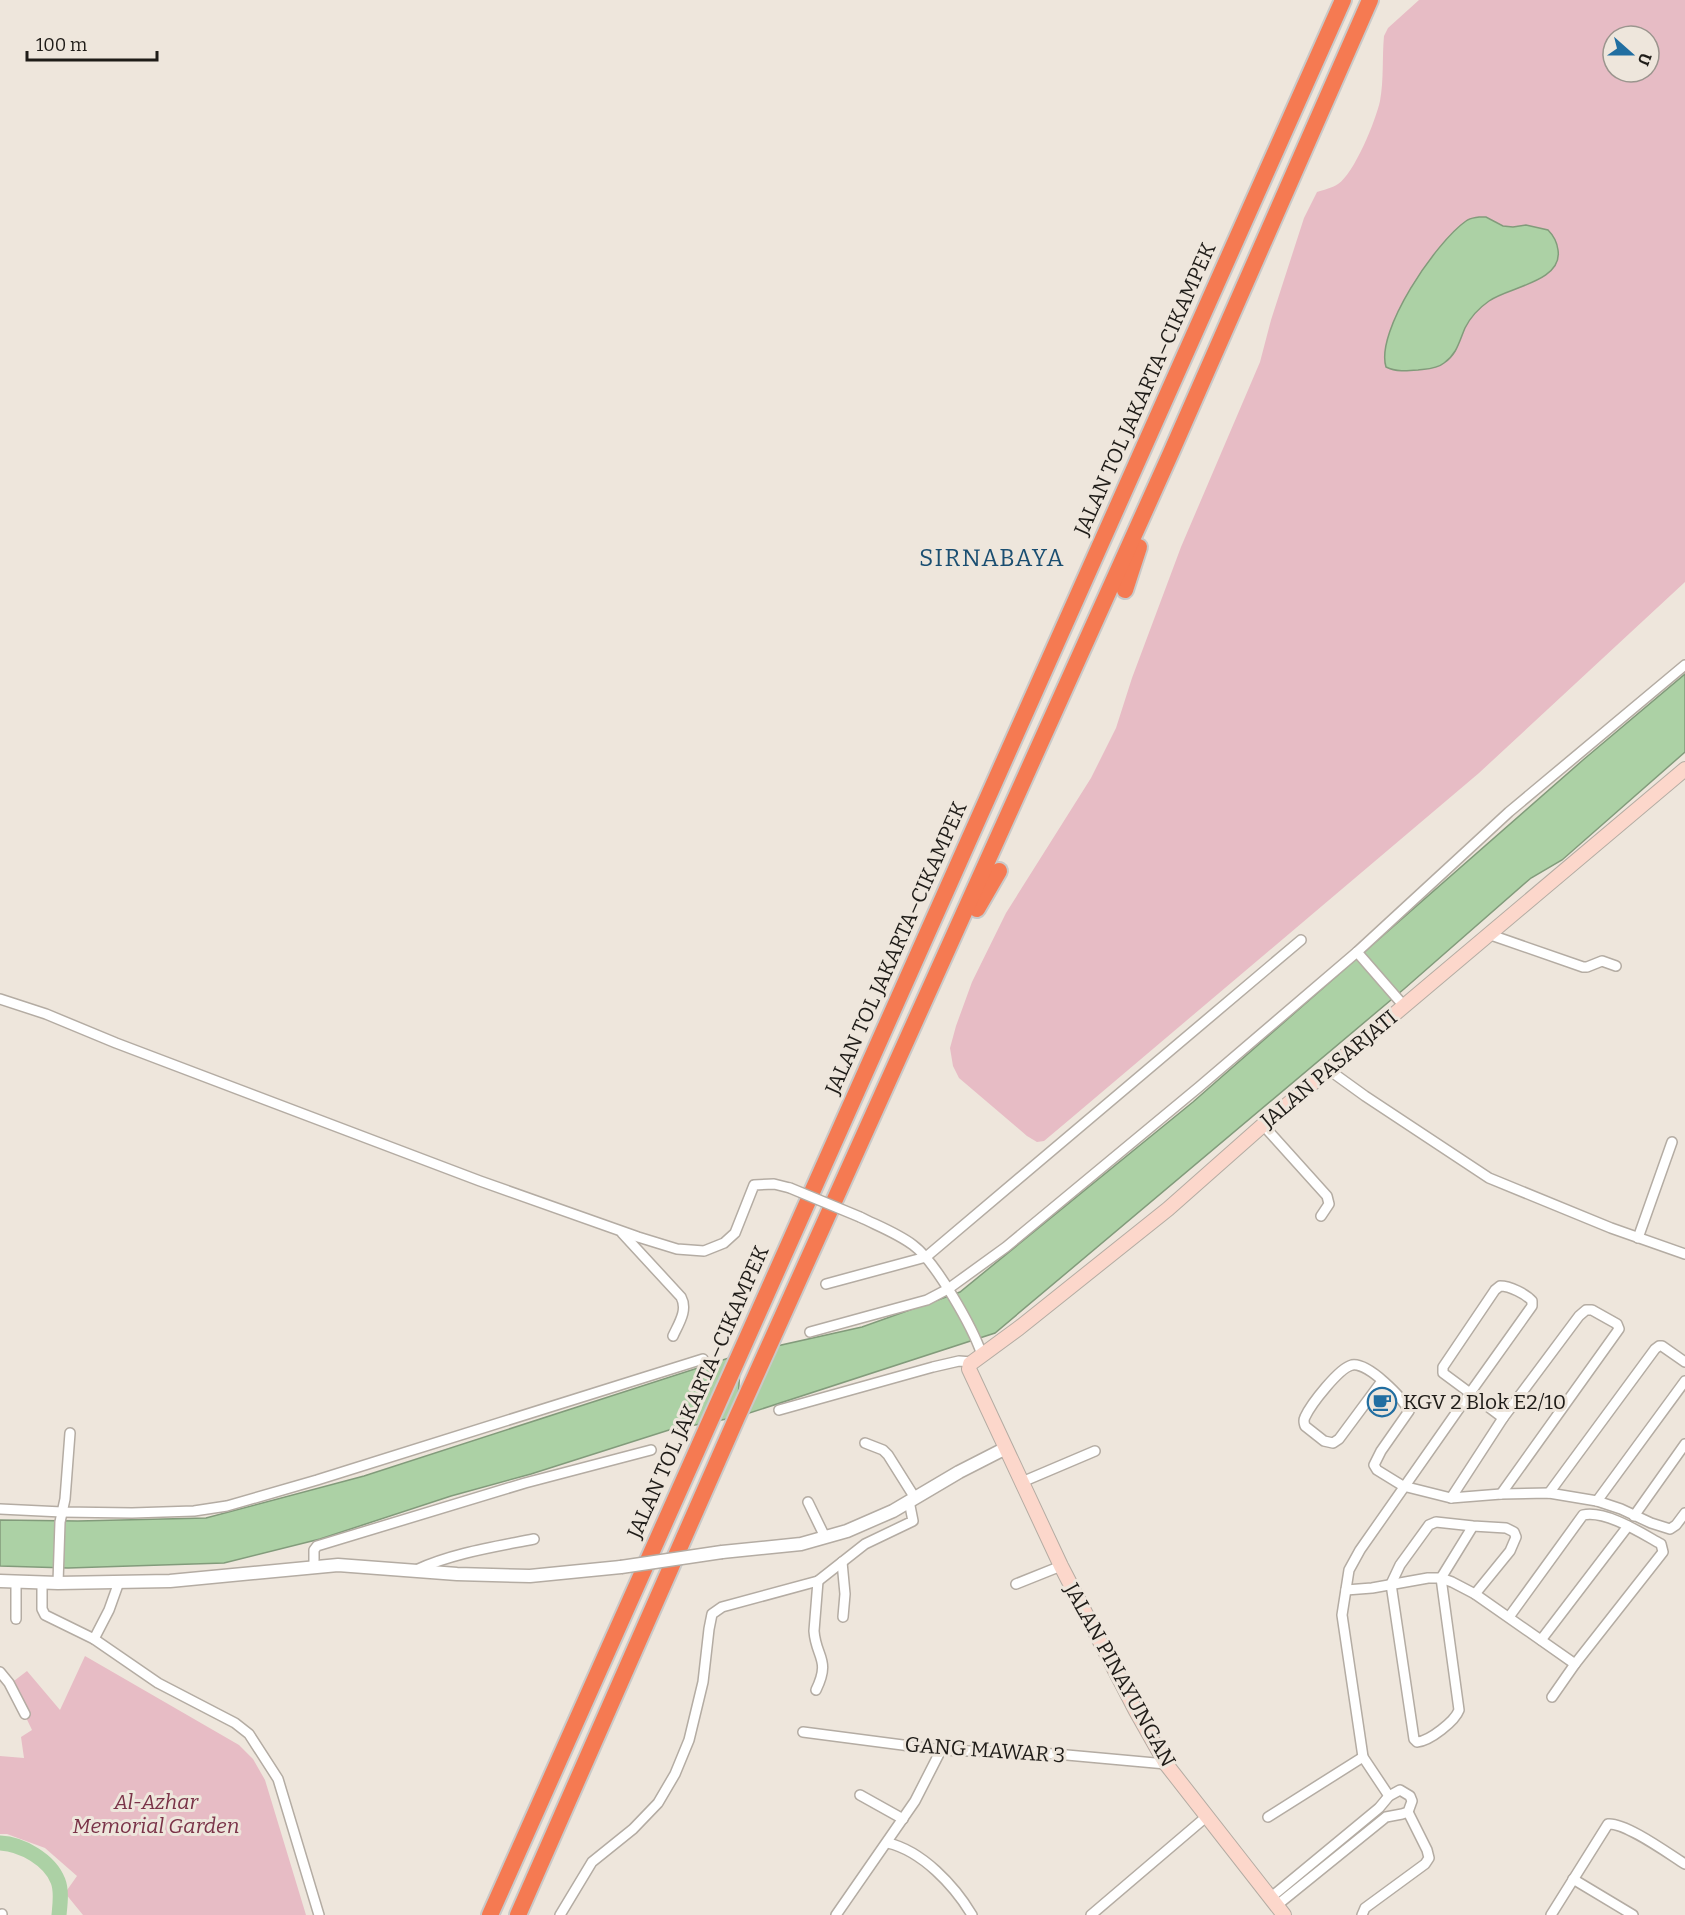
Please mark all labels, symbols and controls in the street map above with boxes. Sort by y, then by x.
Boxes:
scale bar [27,24,158,62]
north arrow [1601,24,1661,84]
text: 100 m [36,34,87,56]
text: U [1633,50,1656,68]
street label: JALAN TOL JAKARTA–CIKAMPEK [1068,238,1222,540]
district label: SIRNABAYA [919,544,1065,572]
street label: JALAN TOL JAKARTA–CIKAMPEK [819,797,973,1099]
street label: JALAN PASARJATI [1255,1004,1403,1134]
street label: JALAN TOL JAKARTA–CIKAMPEK [621,1241,775,1543]
cafe icon: KGV 2 Blok E2/10 [1366,1386,1398,1418]
place label: KGV 2 Blok E2/10 [1403,1389,1566,1415]
street label: JALAN PINAYUNGAN [1058,1578,1181,1772]
street label: GANG MAWAR 3 [904,1731,1066,1769]
park label: Al-Azhar Memorial Garden [73,1789,239,1839]

